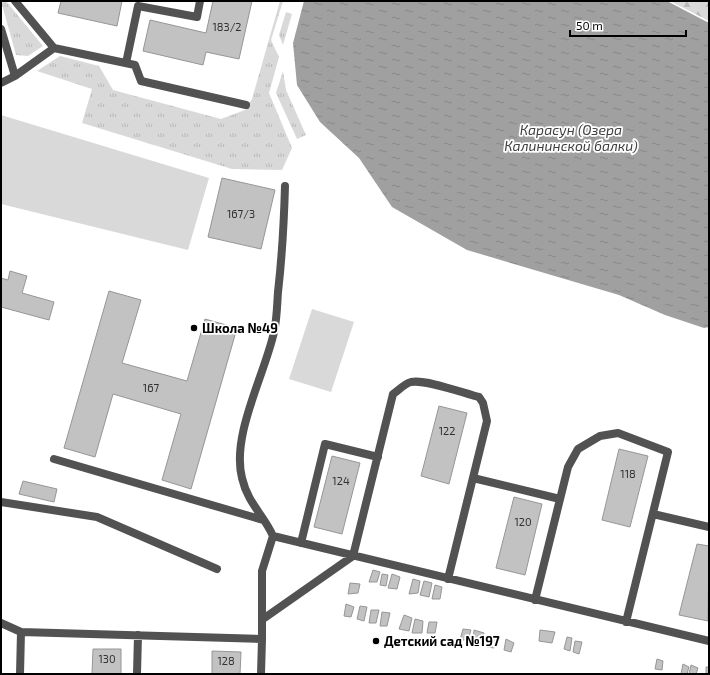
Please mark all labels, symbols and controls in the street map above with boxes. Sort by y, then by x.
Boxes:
scale bar [570,12,686,38]
text: 50 m [576,18,603,32]
house number: 183/2 [212,20,242,33]
water label: Карасун (Озера Калининской балки) [504,121,638,154]
house number: 167/3 [227,207,255,220]
place label: Школа №49 [202,320,278,336]
marker: Школа №49 [189,323,199,333]
house number: 167 [143,381,160,394]
house number: 122 [439,424,455,437]
house number: 118 [620,467,636,480]
house number: 124 [332,474,350,487]
house number: 120 [514,515,532,528]
place label: Детский сад №197 [384,633,500,649]
marker: Детский сад №197 [371,636,381,646]
house number: 130 [98,652,116,665]
house number: 128 [217,654,235,667]

